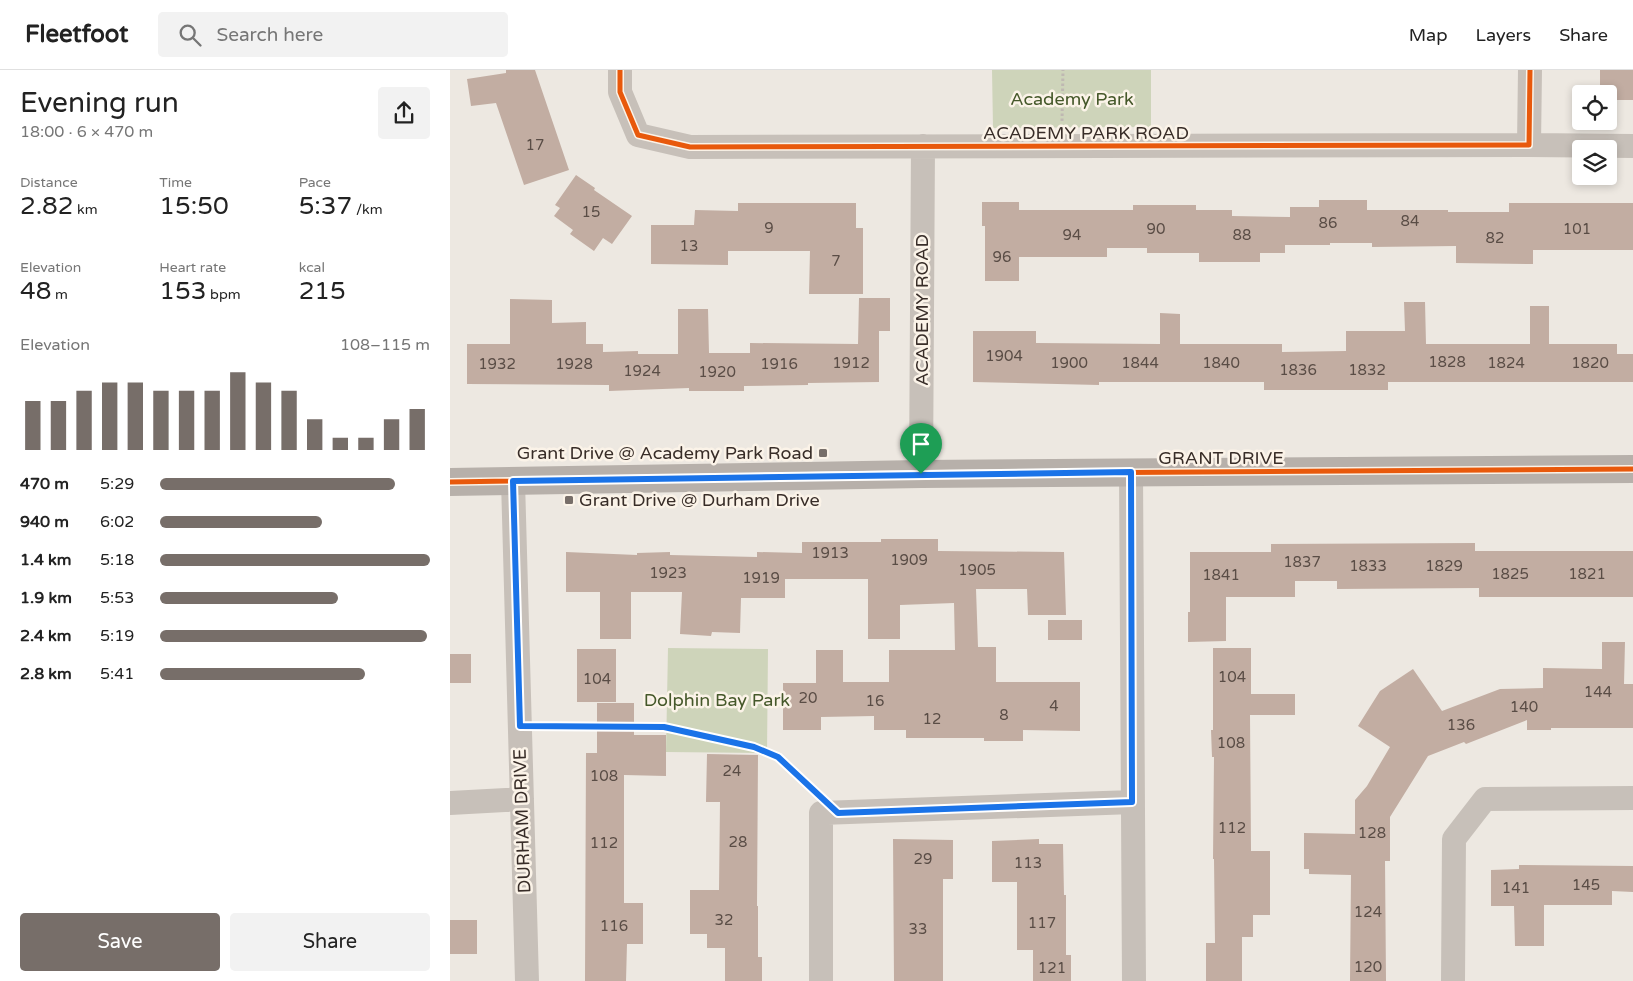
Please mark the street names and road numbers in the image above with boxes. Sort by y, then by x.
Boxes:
street label: ACADEMY PARK ROAD [983,122,1189,144]
street label: ACADEMY ROAD [911,234,933,386]
street label: GRANT DRIVE [1158,447,1284,469]
street label: DURHAM DRIVE [508,748,536,894]

